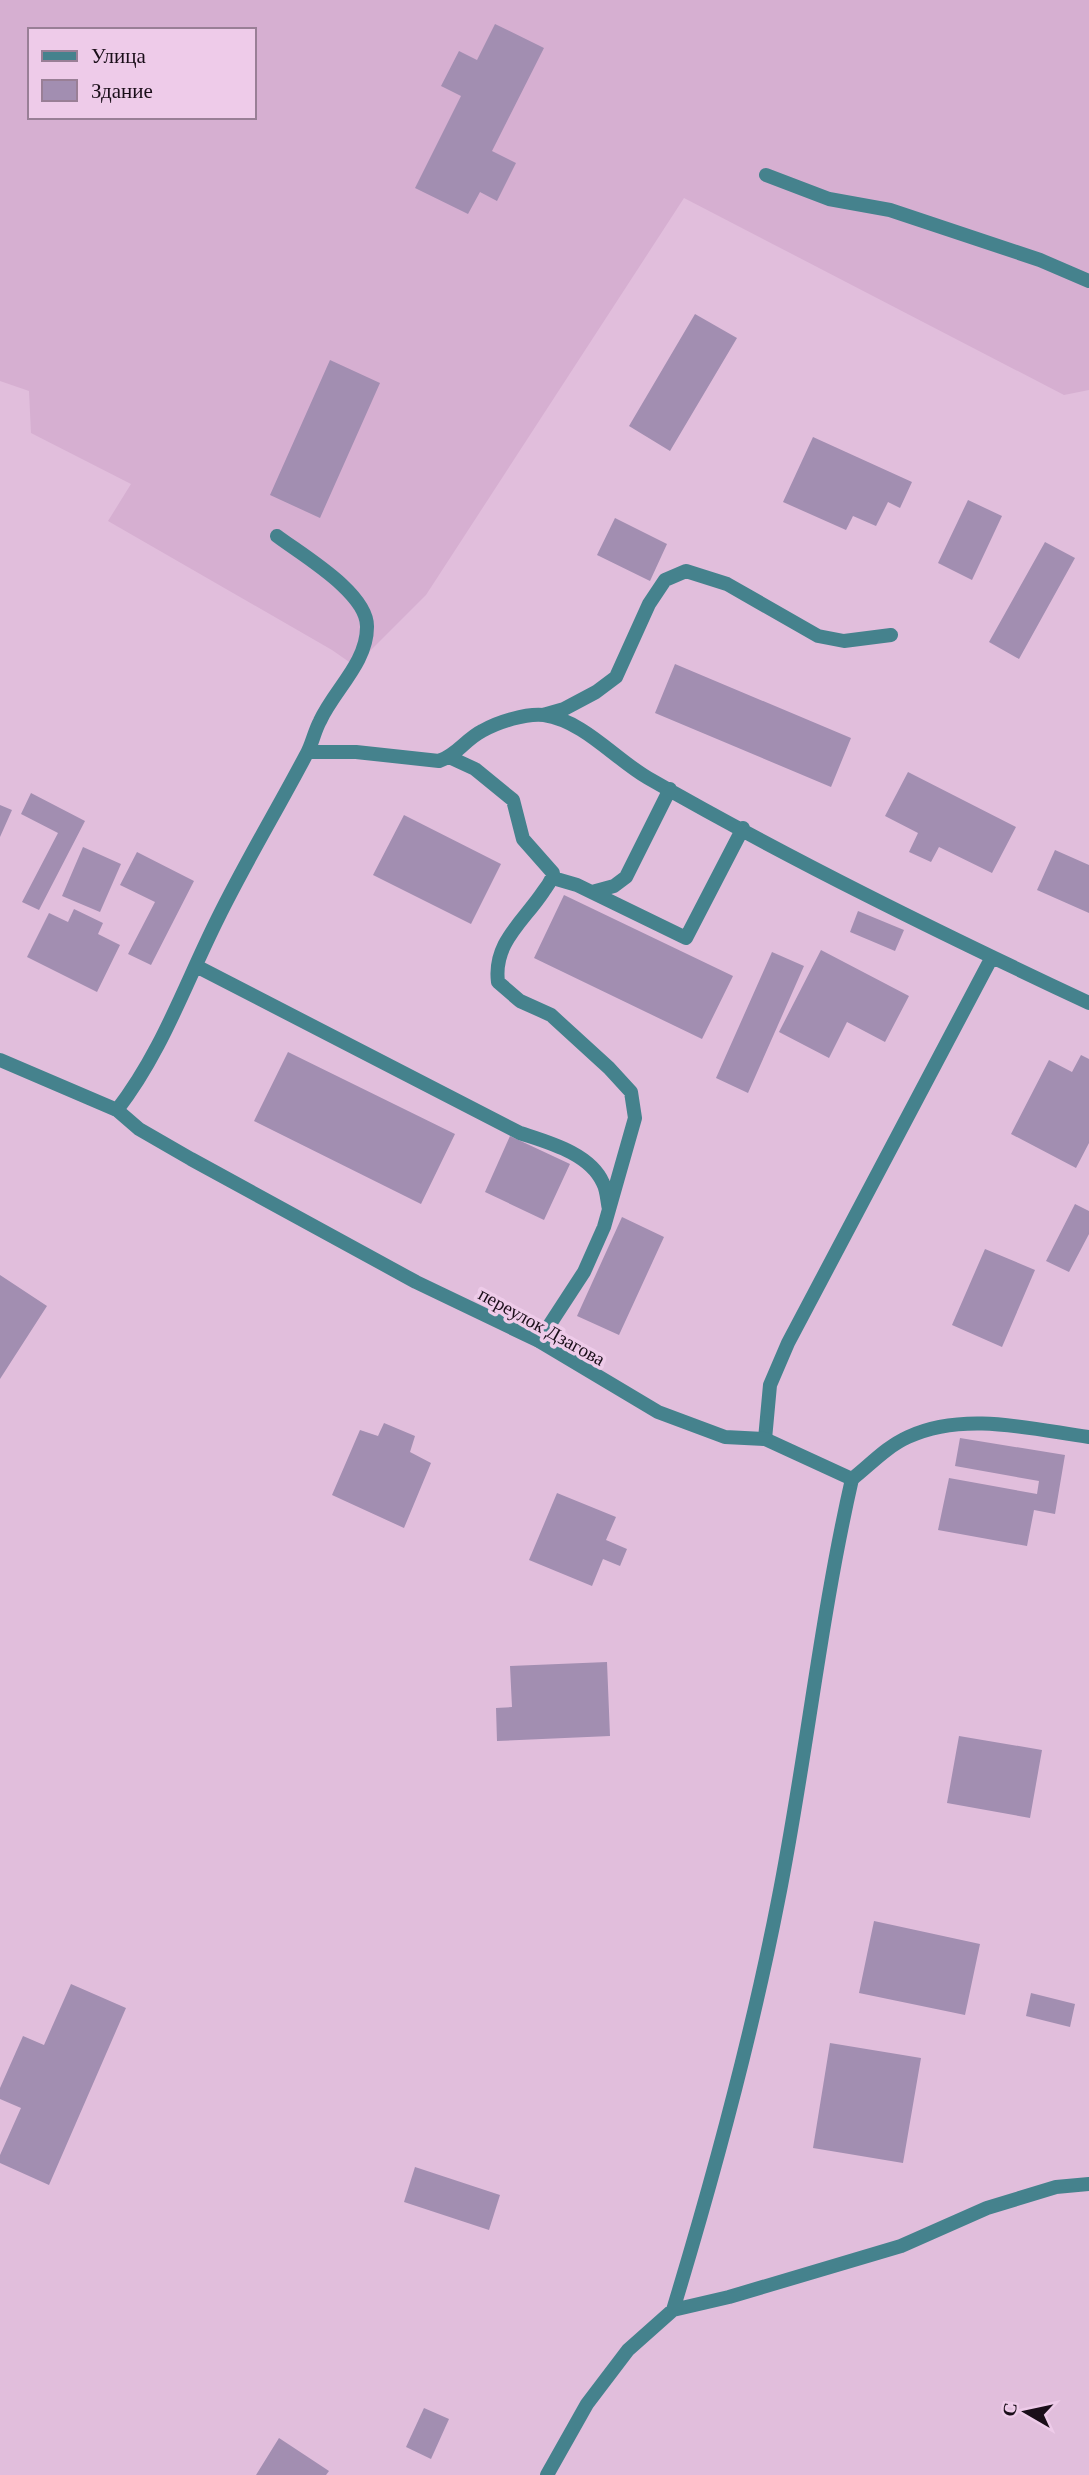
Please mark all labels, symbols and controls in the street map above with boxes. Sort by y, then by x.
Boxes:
legend [28,28,256,119]
text: Улица [91,44,146,68]
text: Здание [91,79,153,103]
street label: переулок Дзагова [475,1283,609,1370]
north arrow [991,2377,1061,2447]
text: С [998,2401,1021,2418]

